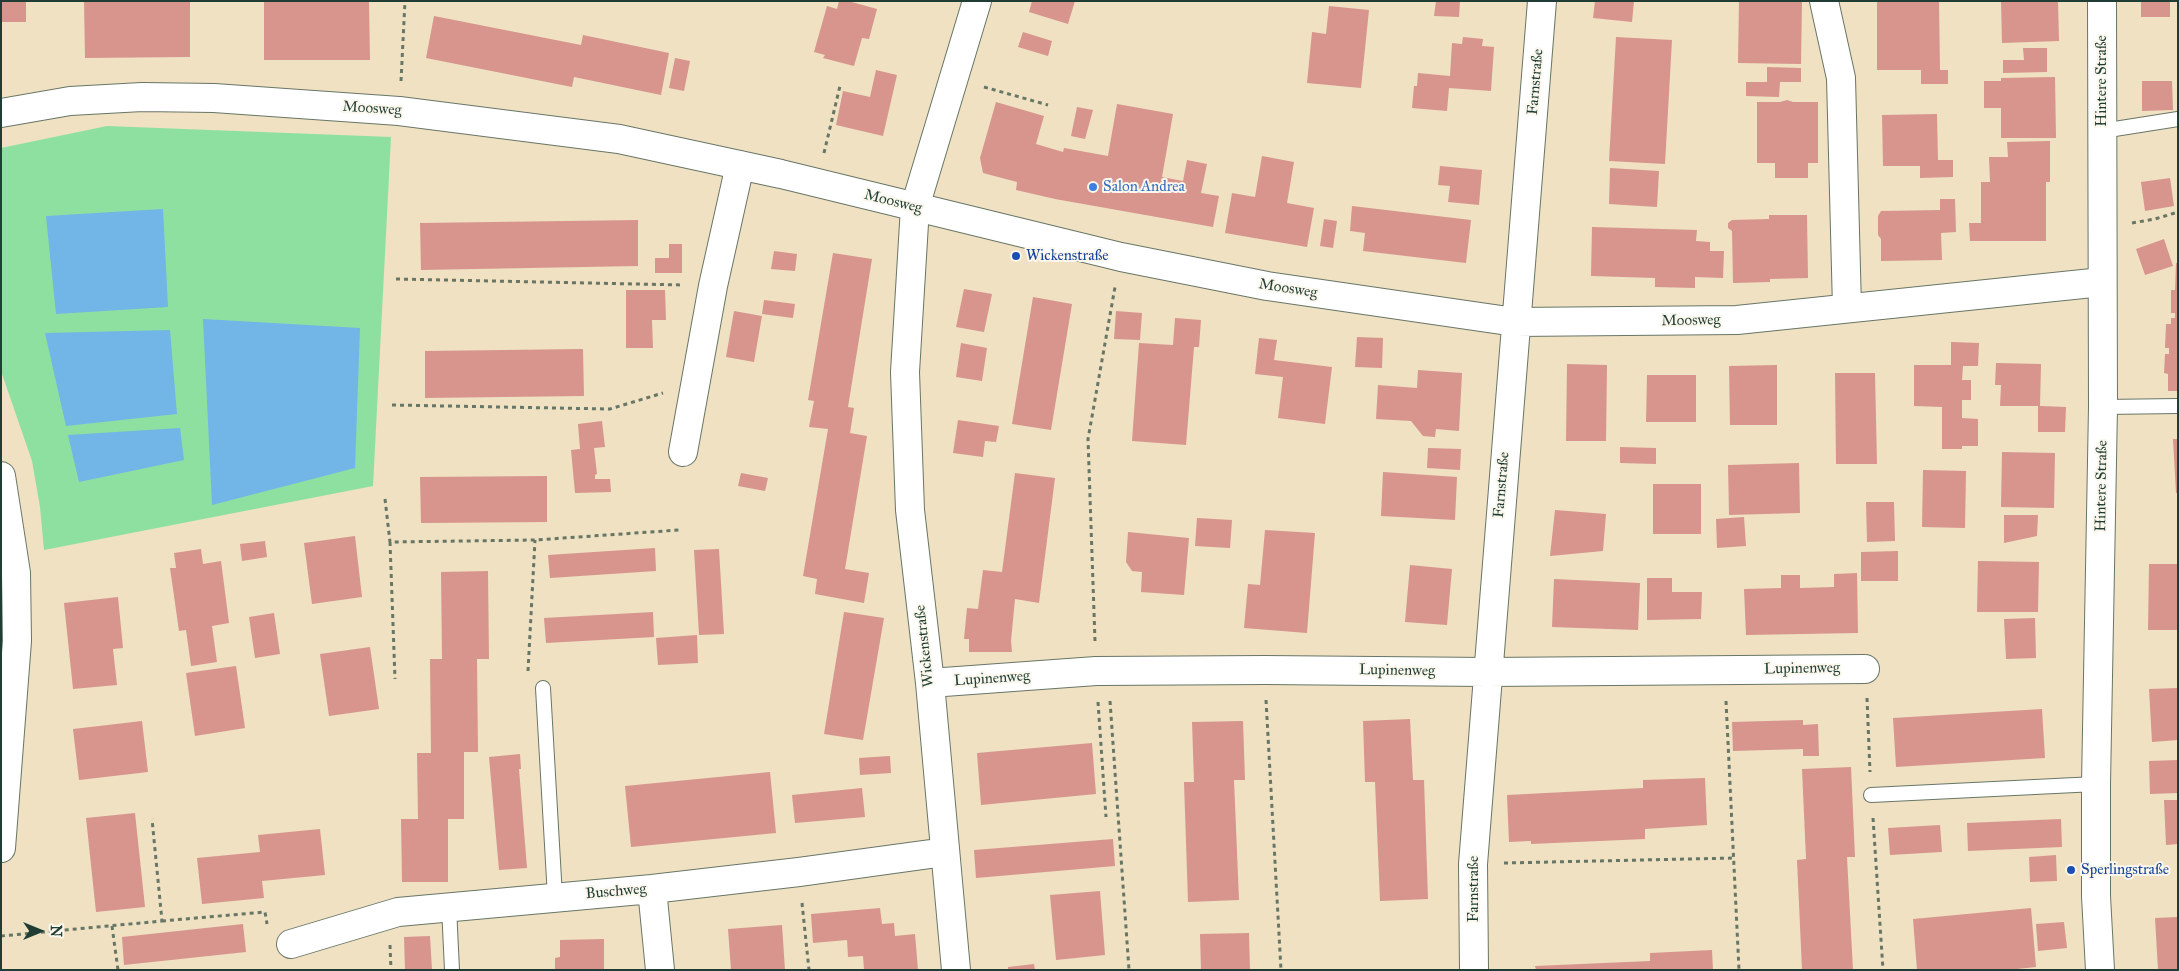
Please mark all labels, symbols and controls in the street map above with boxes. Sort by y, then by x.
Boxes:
street label: Hintere Straße [2093,35,2111,127]
street label: Farnstraße [1524,48,1548,116]
street label: Moosweg [342,98,402,120]
place label: Salon Andrea [1103,178,1185,196]
marker: Salon Andrea [1087,181,1099,193]
street label: Moosweg [862,186,924,218]
place label: Wickenstraße [1026,247,1109,265]
marker: Wickenstraße [1010,250,1022,262]
street label: Moosweg [1257,275,1319,303]
street label: Moosweg [1661,311,1721,331]
street label: Hintere Straße [2092,440,2112,532]
street label: Farnstraße [1490,451,1514,519]
street label: Wickenstraße [912,604,938,688]
street label: Lupinenweg [1764,659,1840,679]
street label: Lupinenweg [1359,661,1435,681]
street label: Lupinenweg [953,667,1031,691]
street label: Farnstraße [1465,856,1483,922]
place label: Sperlingstraße [2081,861,2169,879]
marker: Sperlingstraße [2065,864,2077,876]
street label: Buschweg [585,880,647,904]
north arrow [15,906,65,956]
text: N [47,925,64,937]

